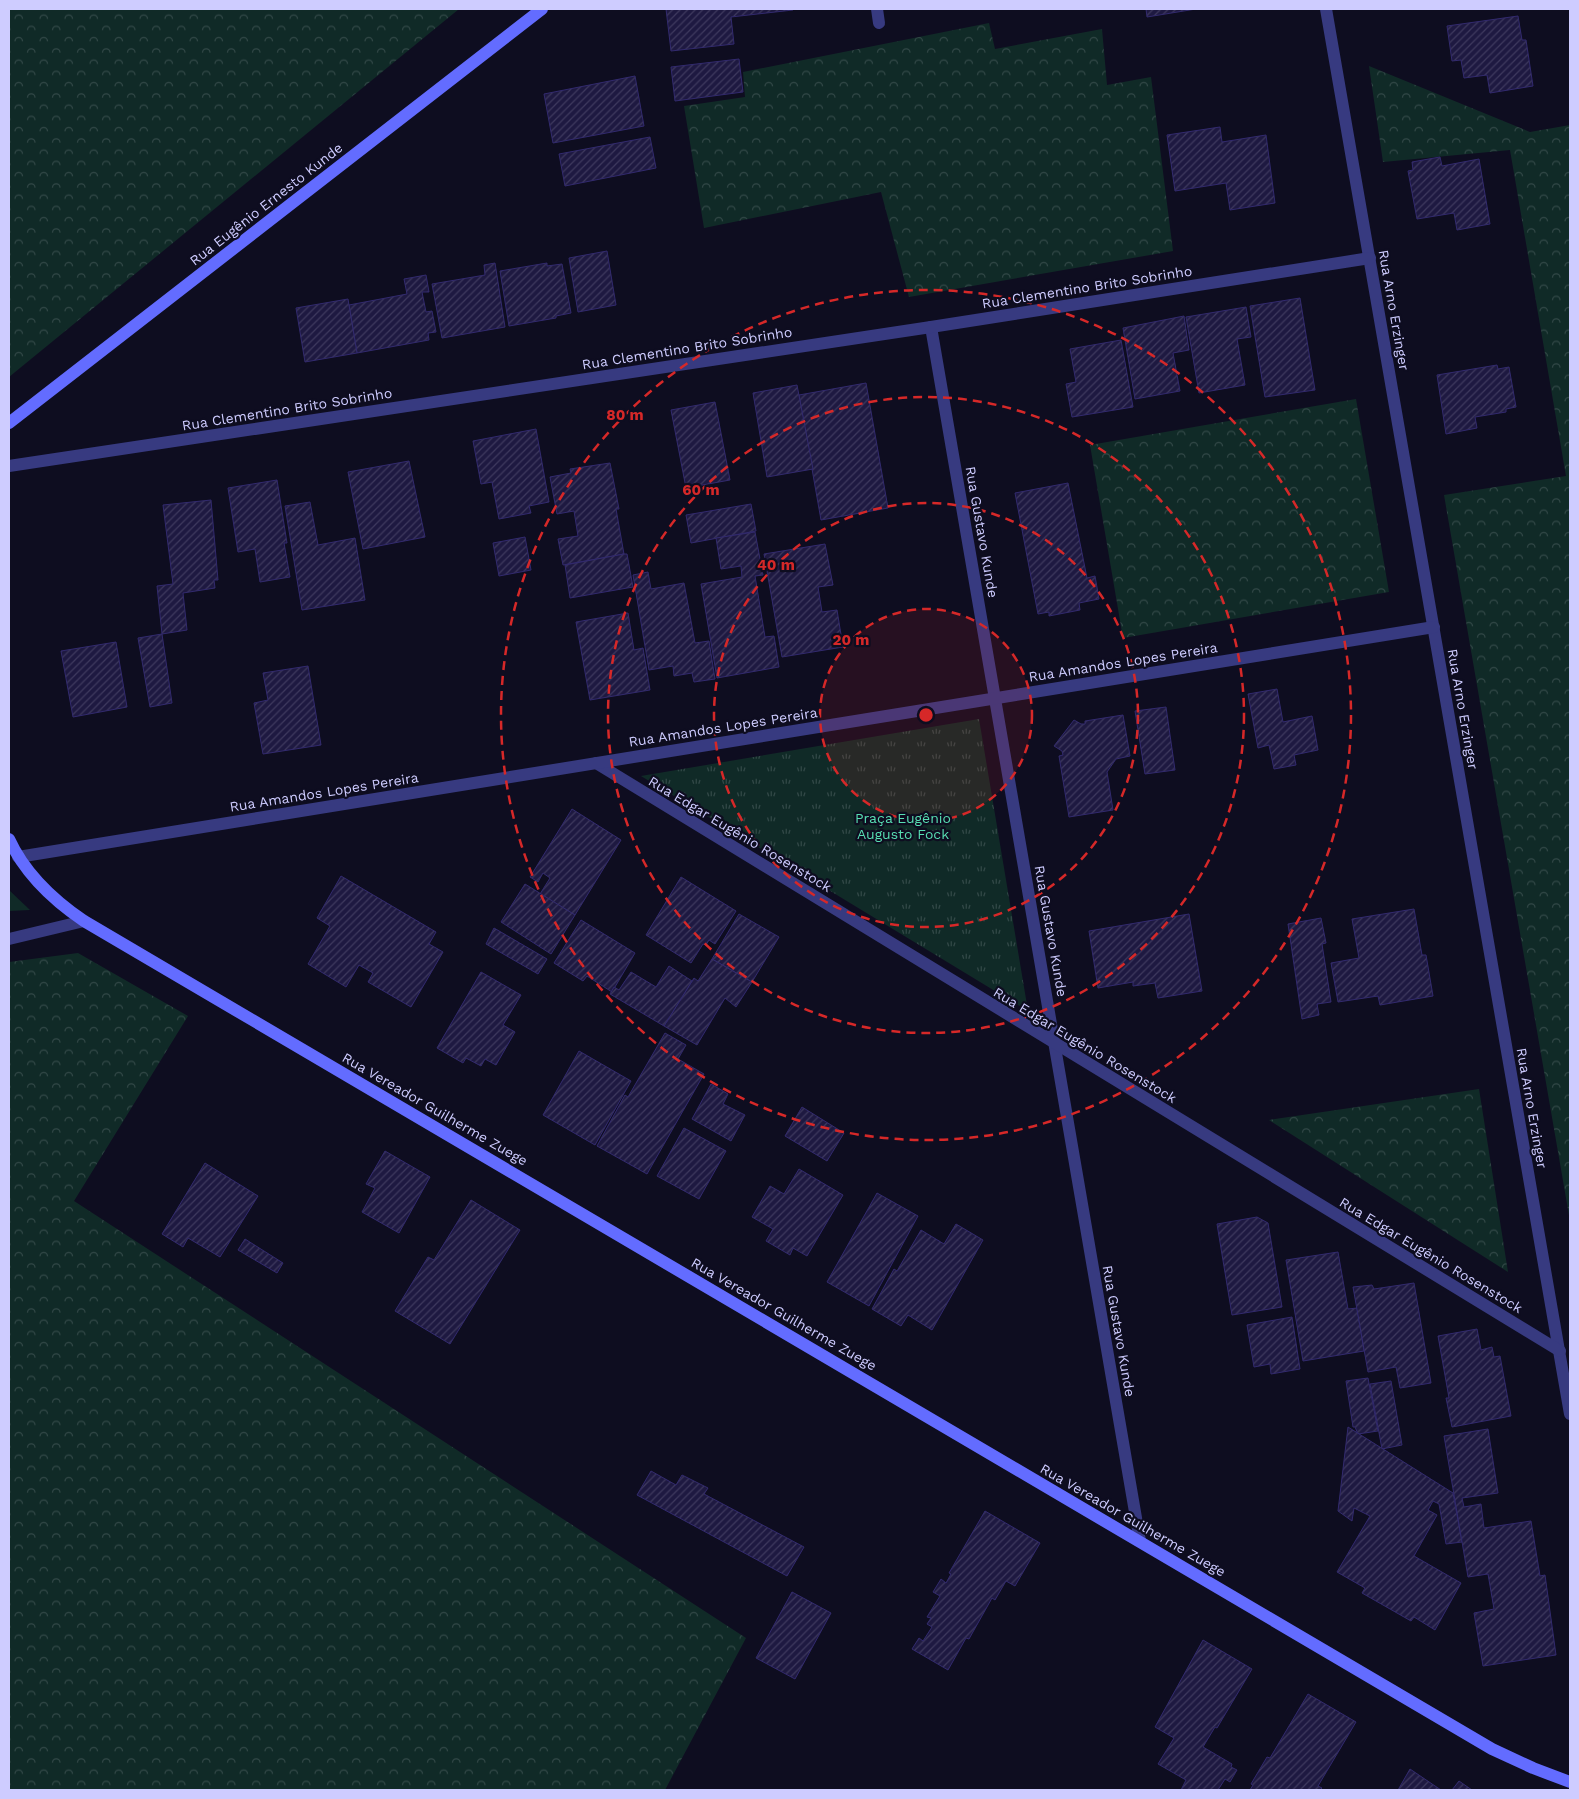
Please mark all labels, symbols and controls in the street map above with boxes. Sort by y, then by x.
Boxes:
street label: Rua Eugênio Ernesto Kunde [186,139,346,269]
street label: Rua Arno Erzinger [1376,248,1413,372]
street label: Rua Clementino Brito Sobrinho [981,262,1193,312]
street label: Rua Clementino Brito Sobrinho [581,323,793,373]
street label: Rua Clementino Brito Sobrinho [181,384,393,434]
text: 80 m [606,406,644,424]
street label: Rua Gustavo Kunde [963,465,1001,599]
text: 60 m [682,481,720,499]
text: 40 m [757,556,795,574]
text: 20 m [832,631,870,649]
street label: Rua Amandos Lopes Pereira [1027,639,1219,685]
street label: Rua Arno Erzinger [1445,647,1482,771]
street label: Rua Amandos Lopes Pereira [627,704,819,750]
centre of rings [917,706,935,724]
street label: Rua Amandos Lopes Pereira [228,769,420,815]
street label: Rua Edgar Eugênio Rosenstock [646,773,834,895]
park label: Praça Eugênio Augusto Fock [855,810,951,842]
street label: Rua Gustavo Kunde [1032,864,1070,998]
street label: Rua Edgar Eugênio Rosenstock [991,984,1179,1106]
street label: Rua Arno Erzinger [1514,1046,1551,1170]
street label: Rua Vereador Guilherme Zuege [340,1049,530,1169]
street label: Rua Edgar Eugênio Rosenstock [1337,1194,1525,1316]
street label: Rua Vereador Guilherme Zuege [689,1254,879,1374]
street label: Rua Gustavo Kunde [1100,1264,1138,1398]
street label: Rua Vereador Guilherme Zuege [1038,1460,1228,1580]

